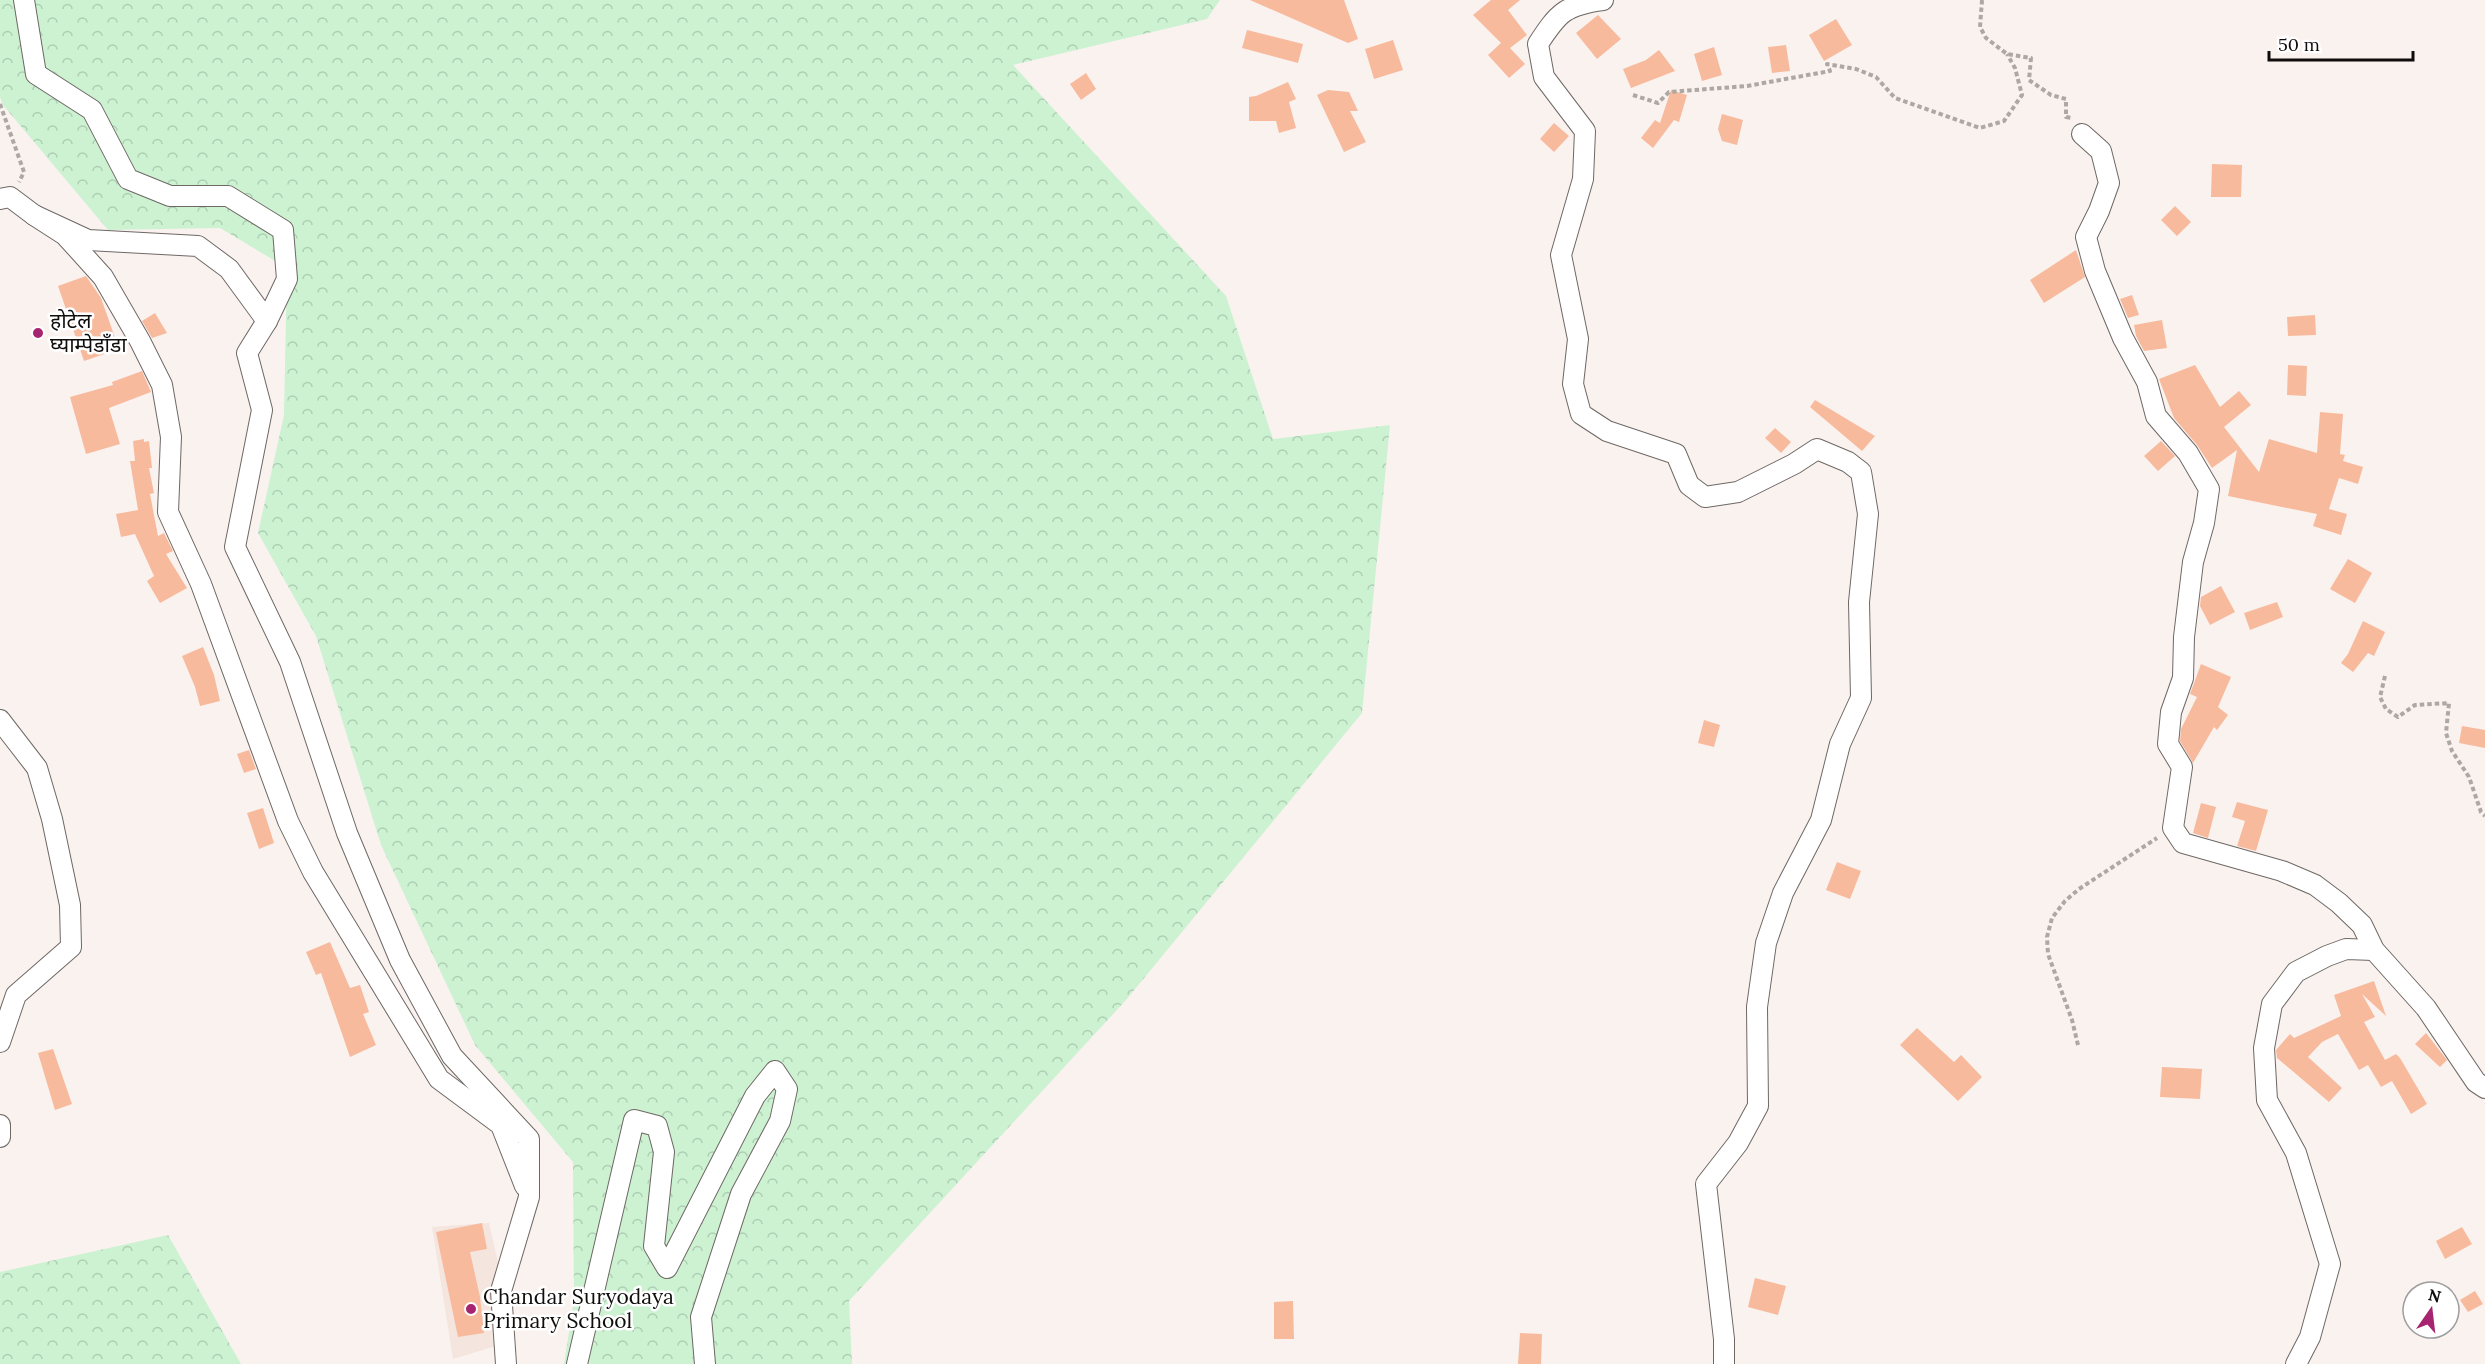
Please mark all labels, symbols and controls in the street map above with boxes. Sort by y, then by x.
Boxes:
scale bar [2269,24,2413,62]
text: 50 m [2278,33,2320,56]
place label: होटेल घ्याम्पेडाँडा [50,307,127,358]
marker: होटेल घ्याम्पेडाँडा [31,326,45,340]
north arrow [2401,1280,2461,1340]
place label: Chandar Suryodaya Primary School [483,1283,674,1334]
text: N [2426,1284,2443,1307]
marker: Chandar Suryodaya Primary School [464,1302,478,1316]

